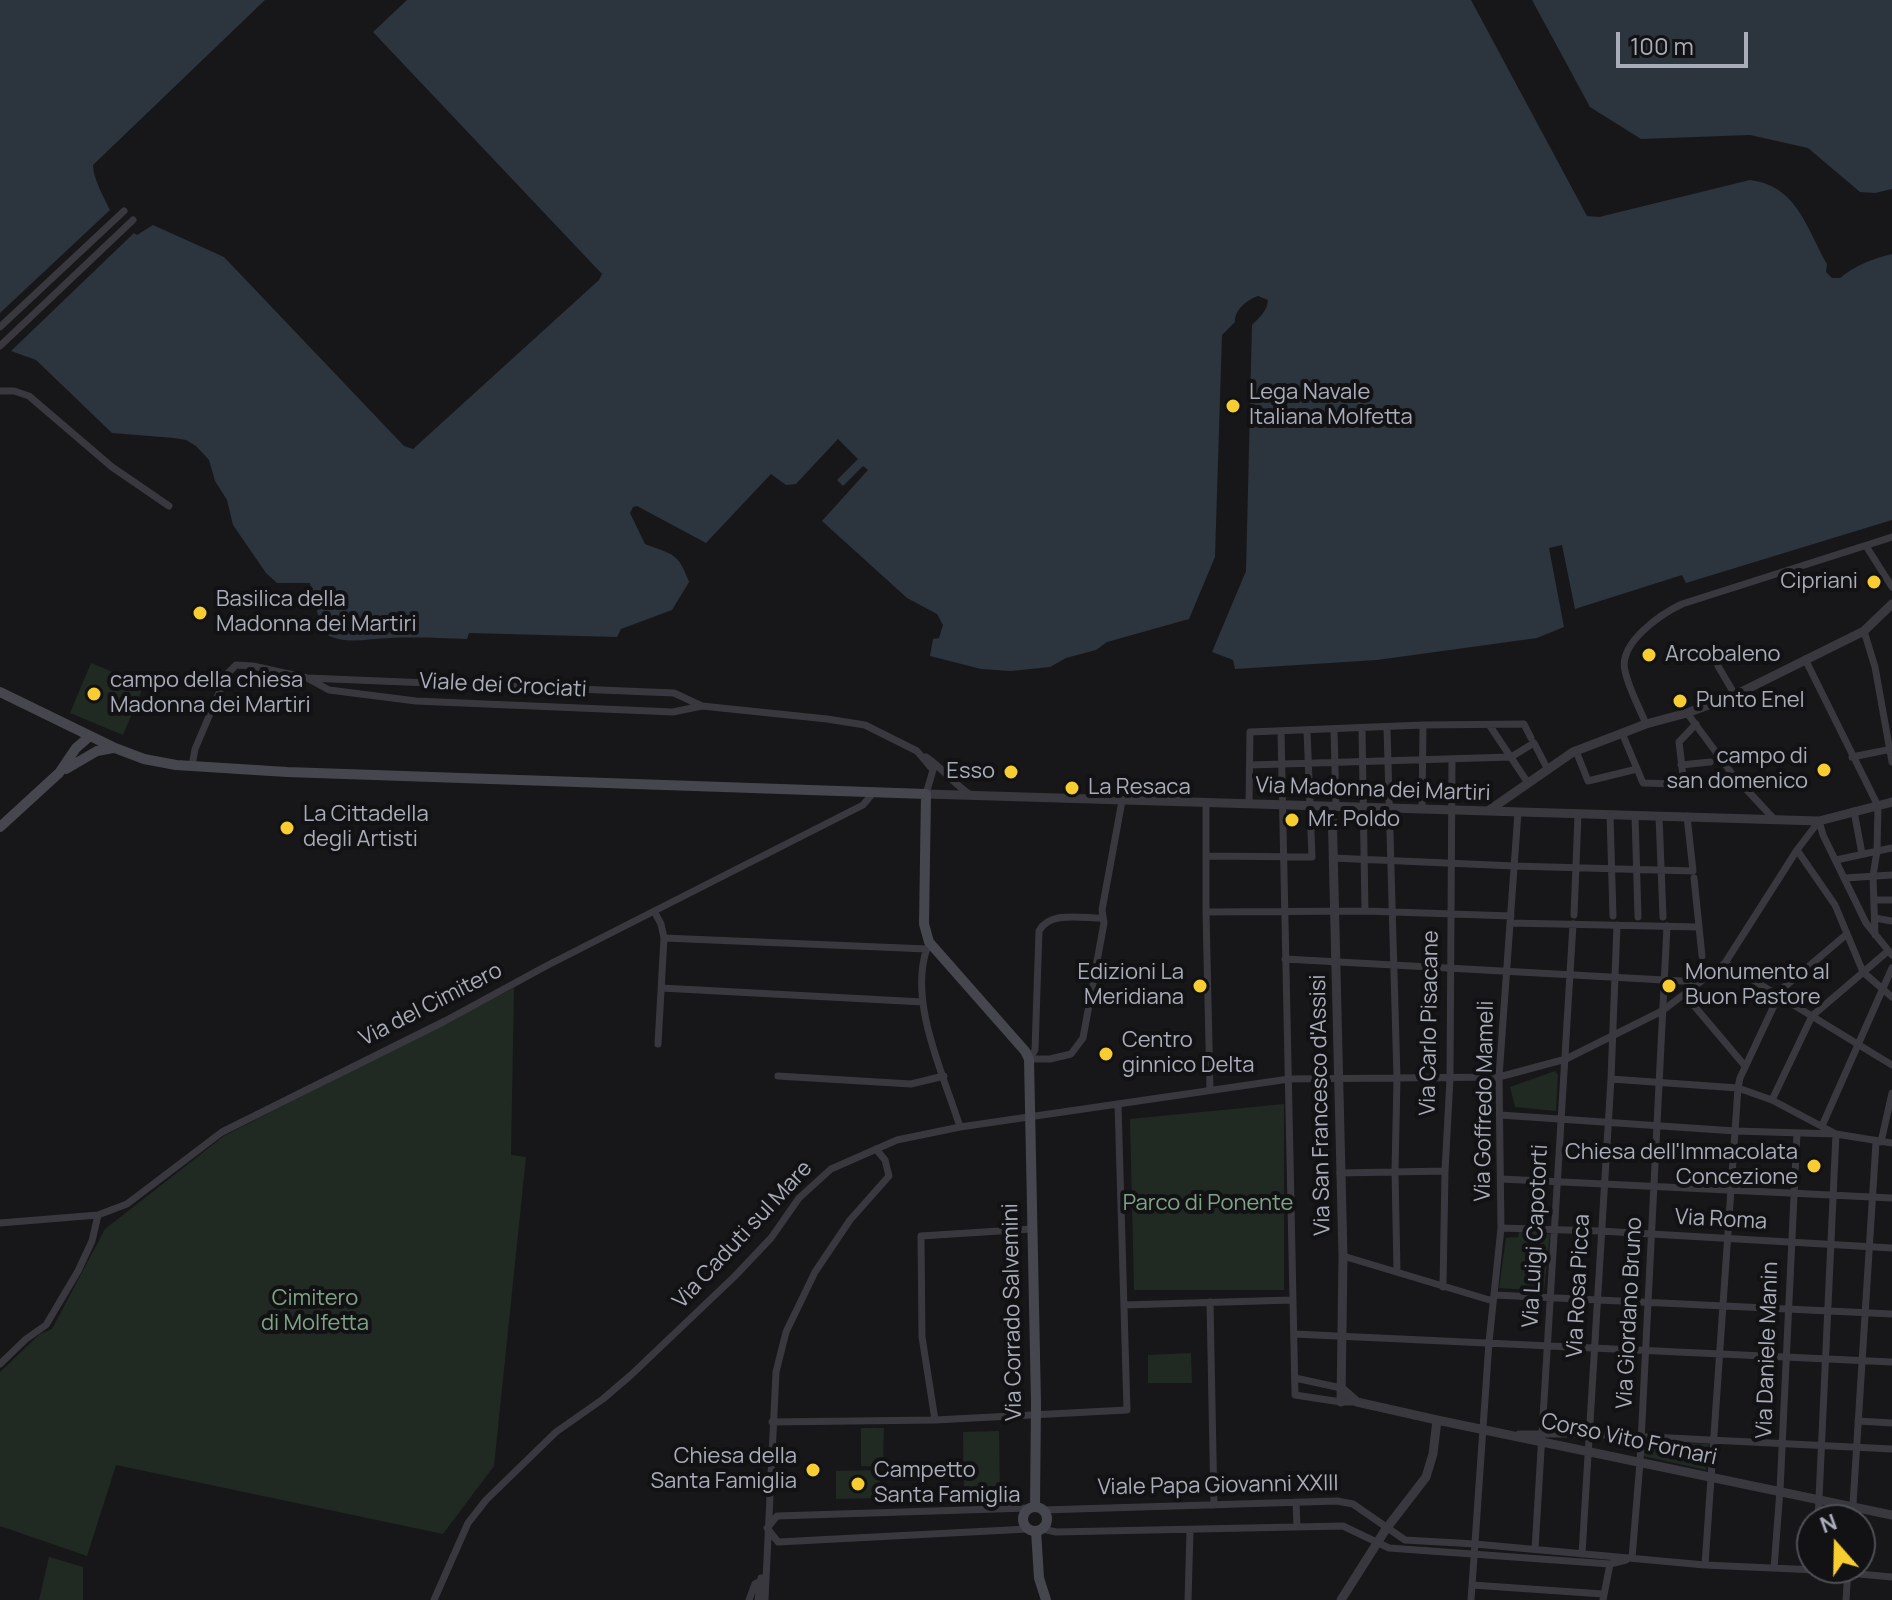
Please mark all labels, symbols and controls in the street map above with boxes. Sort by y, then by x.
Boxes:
scale bar [1620,16,1752,66]
text: 100 m [1630,29,1694,62]
place label: Lega Navale Italiana Molfetta [1249,380,1413,432]
marker: Lega Navale Italiana Molfetta [1224,397,1242,415]
place label: Cipriani [1781,569,1858,595]
marker: Cipriani [1865,573,1883,591]
place label: Basilica della Madonna dei Martiri [216,587,417,638]
marker: Basilica della Madonna dei Martiri [191,604,209,622]
place label: Arcobaleno [1665,642,1780,668]
marker: Arcobaleno [1640,646,1658,664]
place label: campo della chiesa Madonna dei Martiri [110,668,311,720]
street label: Viale dei Crociati [419,668,587,704]
marker: campo della chiesa Madonna dei Martiri [85,685,103,703]
place label: Punto Enel [1696,688,1805,714]
marker: Punto Enel [1671,692,1689,710]
place label: campo di san domenico [1667,744,1808,796]
place label: Esso [946,759,995,785]
marker: campo di san domenico [1815,761,1833,779]
marker: Esso [1002,763,1020,781]
street label: Via Madonna dei Martiri [1255,773,1491,807]
place label: La Resaca [1088,775,1191,801]
marker: La Resaca [1063,779,1081,797]
place label: La Cittadella degli Artisti [303,802,429,854]
place label: Mr. Poldo [1308,807,1400,833]
marker: Mr. Poldo [1283,811,1301,829]
marker: La Cittadella degli Artisti [278,819,296,837]
street label: Via Carlo Pisacane [1415,930,1445,1116]
street label: Via del Cimitero [355,958,507,1052]
place label: Edizioni La Meridiana [1077,960,1184,1012]
place label: Monumento al Buon Pastore [1685,960,1830,1012]
street label: Via San Francesco d'Assisi [1306,974,1336,1236]
marker: Edizioni La Meridiana [1191,977,1209,995]
marker: Monumento al Buon Pastore [1660,977,1678,995]
street label: Via Goffredo Mameli [1470,1000,1500,1202]
place label: Centro ginnico Delta [1122,1028,1254,1080]
marker: Centro ginnico Delta [1097,1045,1115,1063]
place label: Chiesa dell'Immacolata Concezione [1565,1140,1798,1192]
street label: Via Luigi Capotorti [1518,1144,1554,1328]
street label: Via Caduti sul Mare [668,1156,818,1314]
marker: Chiesa dell'Immacolata Concezione [1805,1157,1823,1175]
park label: Parco di Ponente [1123,1191,1293,1217]
street label: Via Corrado Salvemini [998,1203,1028,1421]
street label: Via Roma [1674,1204,1768,1236]
street label: Via Rosa Picca [1562,1213,1596,1359]
street label: Via Giordano Bruno [1612,1216,1648,1410]
street label: Via Daniele Manin [1752,1261,1784,1439]
park label: Cimitero di Molfetta [261,1286,369,1338]
street label: Corso Vito Fornari [1539,1408,1719,1472]
place label: Chiesa della Santa Famiglia [651,1444,797,1496]
place label: Campetto Santa Famiglia [874,1458,1020,1510]
marker: Chiesa della Santa Famiglia [804,1461,822,1479]
street label: Viale Papa Giovanni XXIII [1097,1471,1339,1501]
marker: Campetto Santa Famiglia [849,1475,867,1493]
north arrow [1796,1504,1876,1584]
text: N [1816,1507,1841,1540]

